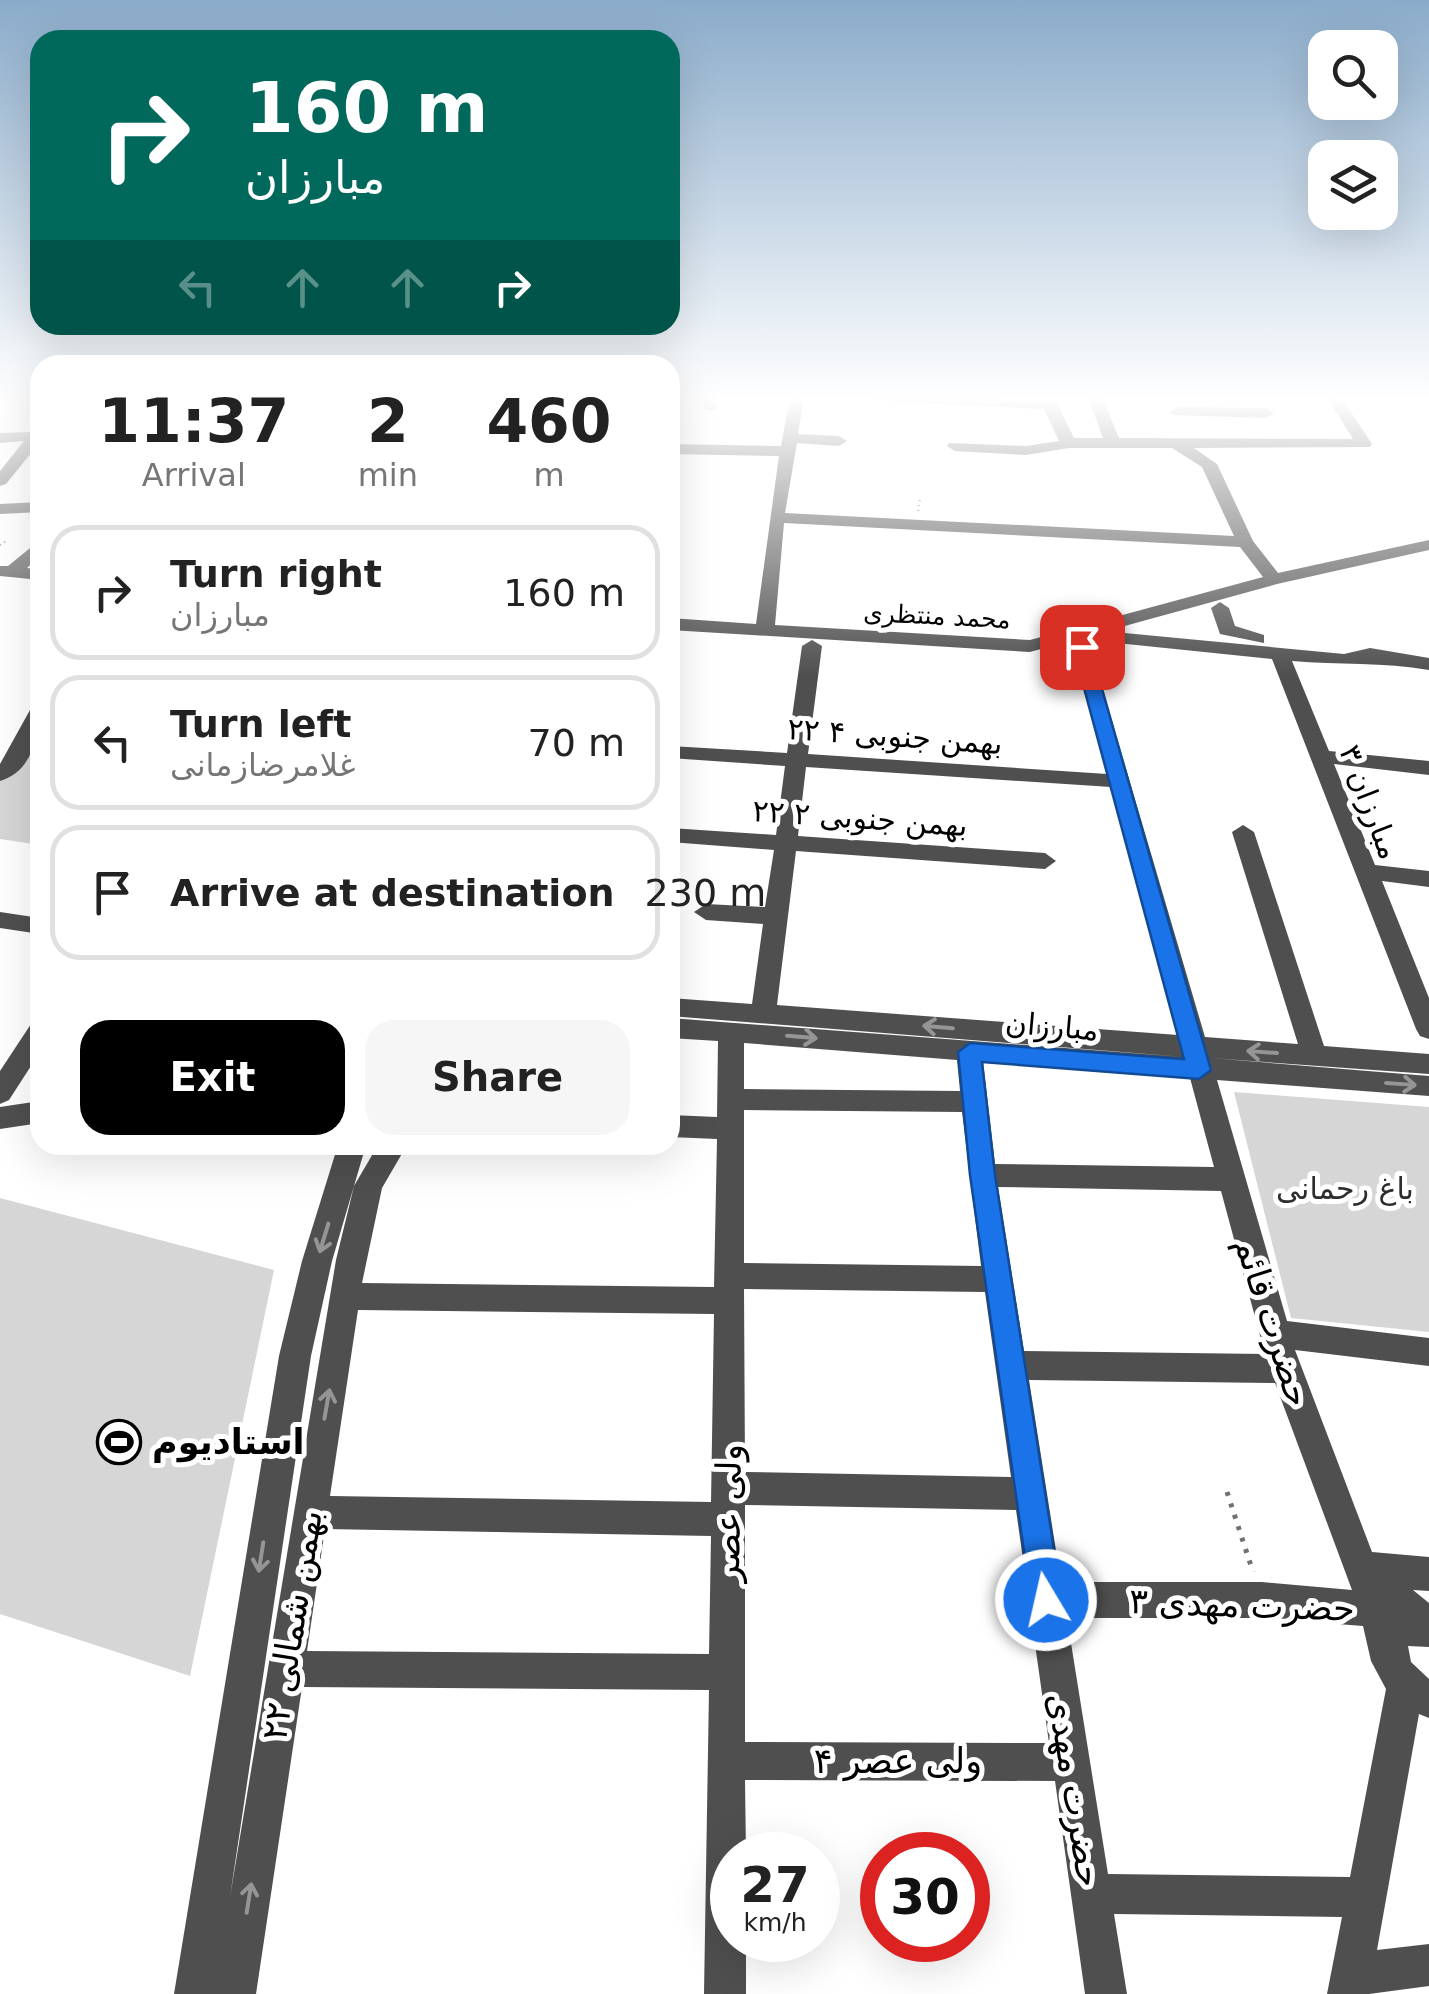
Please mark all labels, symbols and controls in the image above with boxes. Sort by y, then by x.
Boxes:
map controls [1308,30,1398,230]
button: search [1308,30,1398,120]
text: 160 m [245,67,488,149]
icon: right [80,70,210,200]
button: layers [1308,140,1398,230]
text: مبارزان [245,151,385,204]
icon: left [170,260,225,315]
icon: ahead [275,260,330,315]
icon: ahead [380,260,435,315]
icon: right [485,260,540,315]
text: 11:37 [98,386,289,456]
text: 2 [367,386,409,456]
text: 460 [486,386,612,456]
text: Arrival [142,456,246,494]
text: min [358,456,418,494]
text: m [533,456,565,494]
text: Turn right [170,552,382,596]
icon: right [85,565,140,620]
text: 160 m [503,571,625,615]
text: مبارزان [170,596,270,634]
street label: محمد منتظری [863,598,1011,634]
pin [1040,605,1125,690]
icon: arrive [1055,620,1110,675]
text: Turn left [170,702,351,746]
street label: ۲۲ بهمن جنوبی ۴ [786,711,1004,762]
icon: left [85,715,140,770]
text: 70 m [528,721,625,765]
street label: مبارزان ۳ [1332,740,1408,864]
text: غلامرضازمانی [170,746,355,784]
street label: ۲۲ بهمن جنوبی ۲ [751,793,969,844]
icon: arrive [85,865,140,920]
text: Arrive at destination [170,871,615,915]
text: 230 m [645,871,766,915]
street label: مبارزان [1004,1004,1100,1048]
one-way arrow [922,1018,954,1037]
button: Exit [80,1020,345,1135]
button: Share [365,1020,630,1135]
one-way arrow [786,1028,818,1047]
one-way arrow [1246,1042,1279,1061]
one-way arrow [1385,1074,1417,1093]
park label: باغ رحمانی [1276,1171,1414,1206]
one-way arrow [314,1222,332,1253]
street label: حضرت قائم [1226,1232,1319,1412]
one-way arrow [318,1388,337,1421]
sports icon: استادیوم [96,1419,142,1465]
place label: استادیوم [152,1422,305,1463]
street label: ولی عصر [707,1443,750,1585]
street label: ۲۲ بهمن شمالی [254,1507,331,1743]
one-way arrow [251,1540,269,1573]
position arrow [994,1548,1098,1652]
street label: حضرت مهدی ۳ [1128,1581,1356,1630]
street label: حضرت مهدی [1039,1690,1110,1890]
street label: ولی عصر ۴ [814,1741,982,1782]
speed limit sign: 30 [860,1832,990,1962]
text: 27 [740,1856,810,1914]
one-way arrow [241,1882,259,1914]
text: km/h [743,1908,807,1937]

